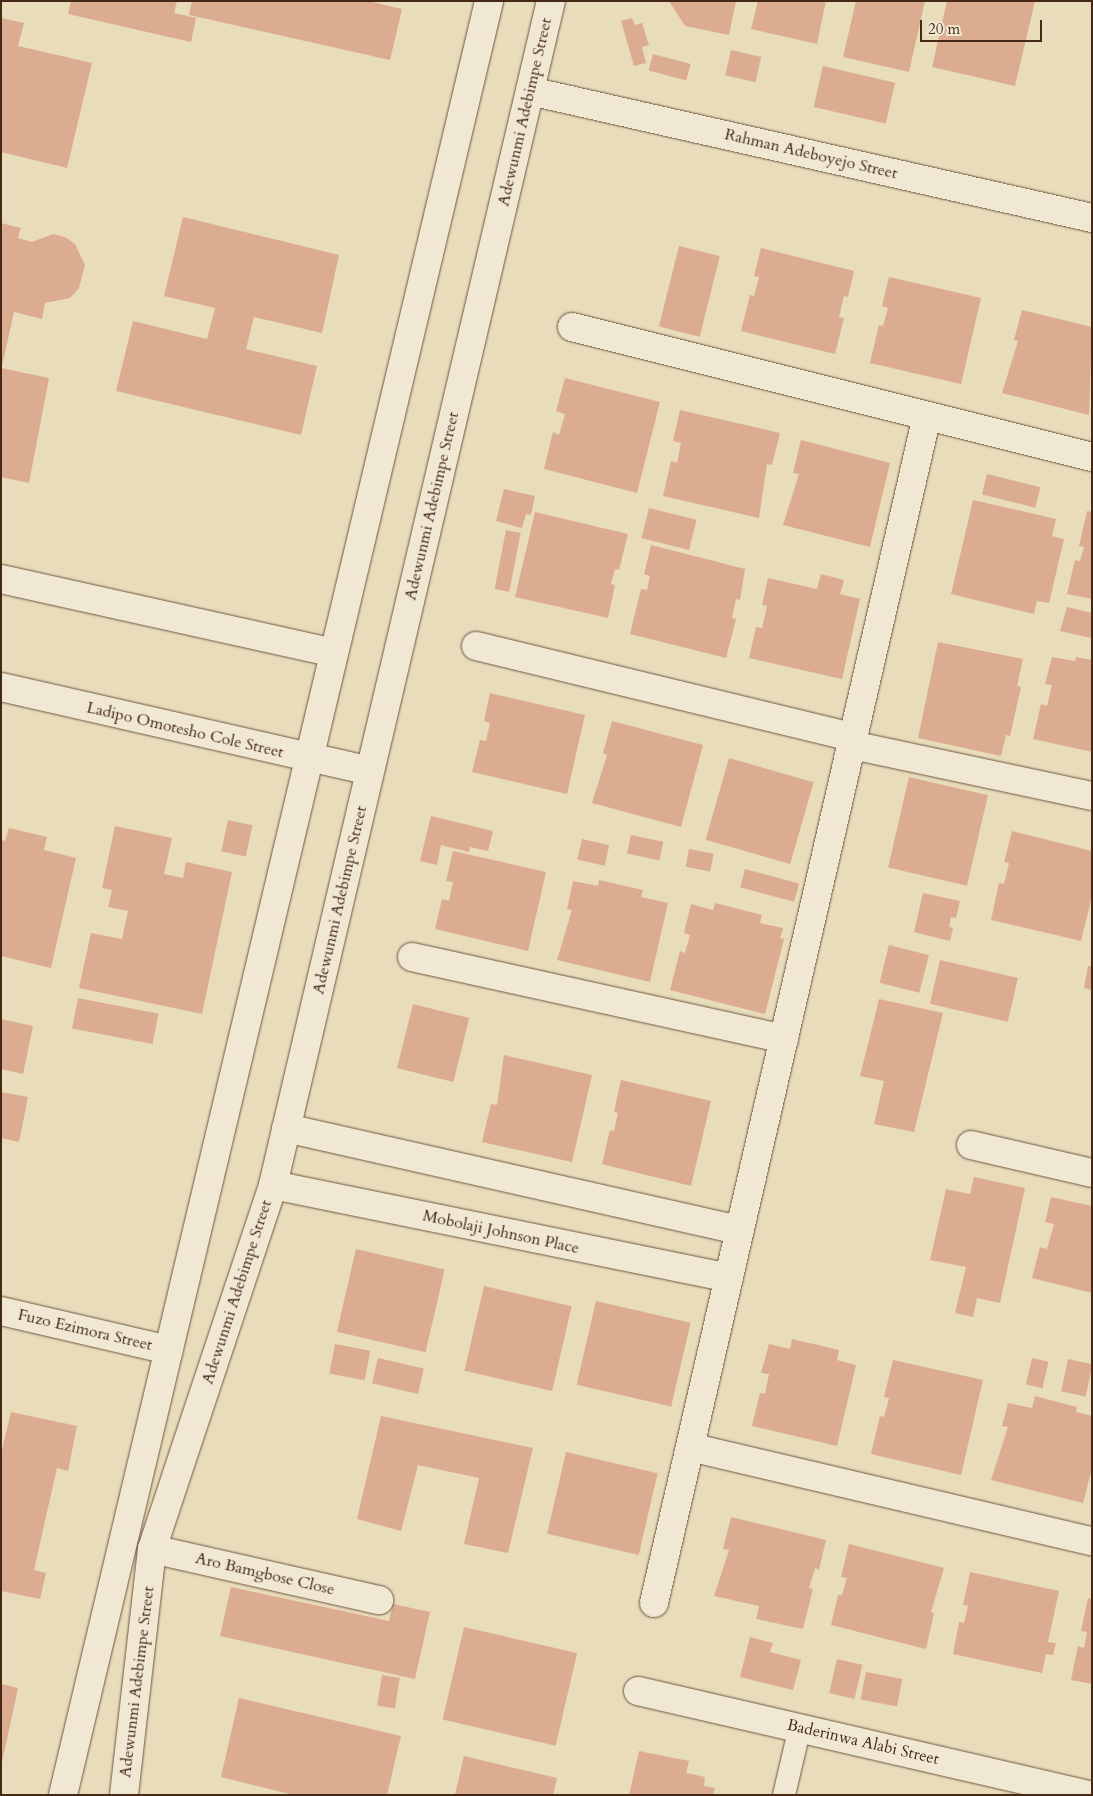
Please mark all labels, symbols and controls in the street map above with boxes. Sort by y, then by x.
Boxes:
scale bar [923,10,1046,42]
street label: Adewunmi Adebimpe Street [494,16,556,208]
text: 20 m [928,19,960,39]
street label: Rahman Adeboyejo Street [723,125,899,183]
street label: Adewunmi Adebimpe Street [401,410,463,602]
street label: Ladipo Omotesho Cole Street [85,698,285,762]
street label: Adewunmi Adebimpe Street [309,804,371,996]
street label: Adewunmi Adebimpe Street [198,1197,276,1387]
street label: Mobolaji Johnson Place [421,1206,581,1258]
street label: Fuzo Ezimora Street [16,1305,154,1355]
street label: Aro Bamgbose Close [194,1549,336,1599]
street label: Adewunmi Adebimpe Street [116,1585,158,1779]
street label: Baderinwa Alabi Street [785,1715,941,1769]

